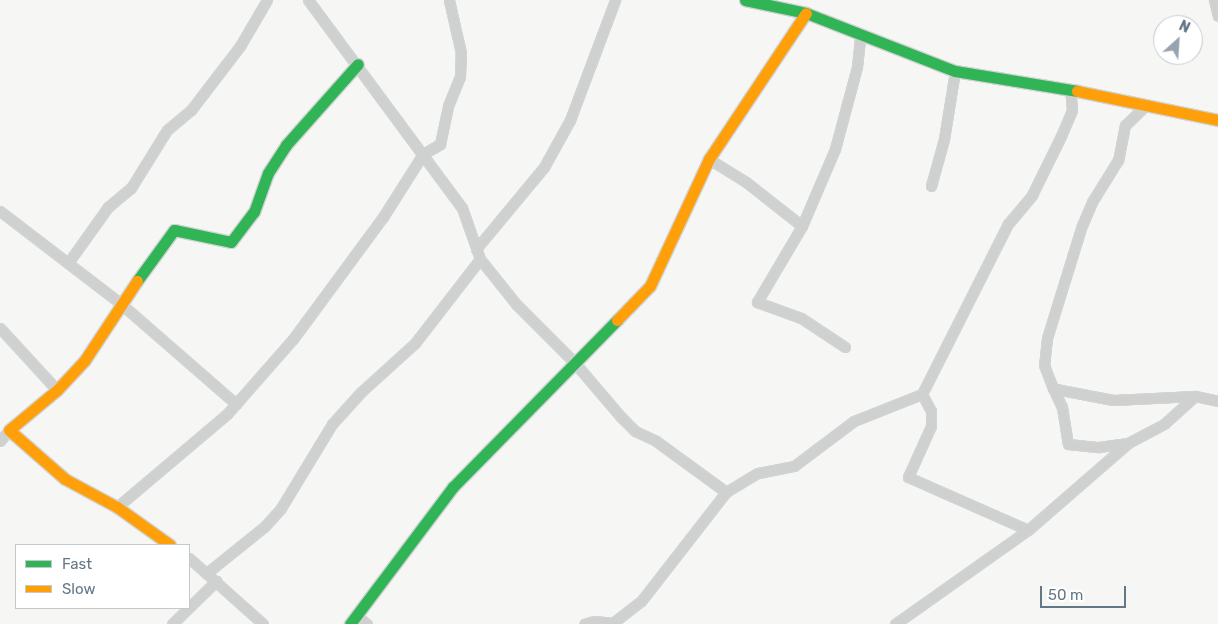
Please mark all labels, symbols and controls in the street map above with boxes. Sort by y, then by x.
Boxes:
north arrow [1153,15,1203,65]
text: N [1176,17,1193,37]
legend [15,544,190,609]
text: Fast [62,555,92,573]
scale bar [1043,576,1129,608]
text: Slow [62,580,95,598]
text: 50 m [1048,586,1083,604]

